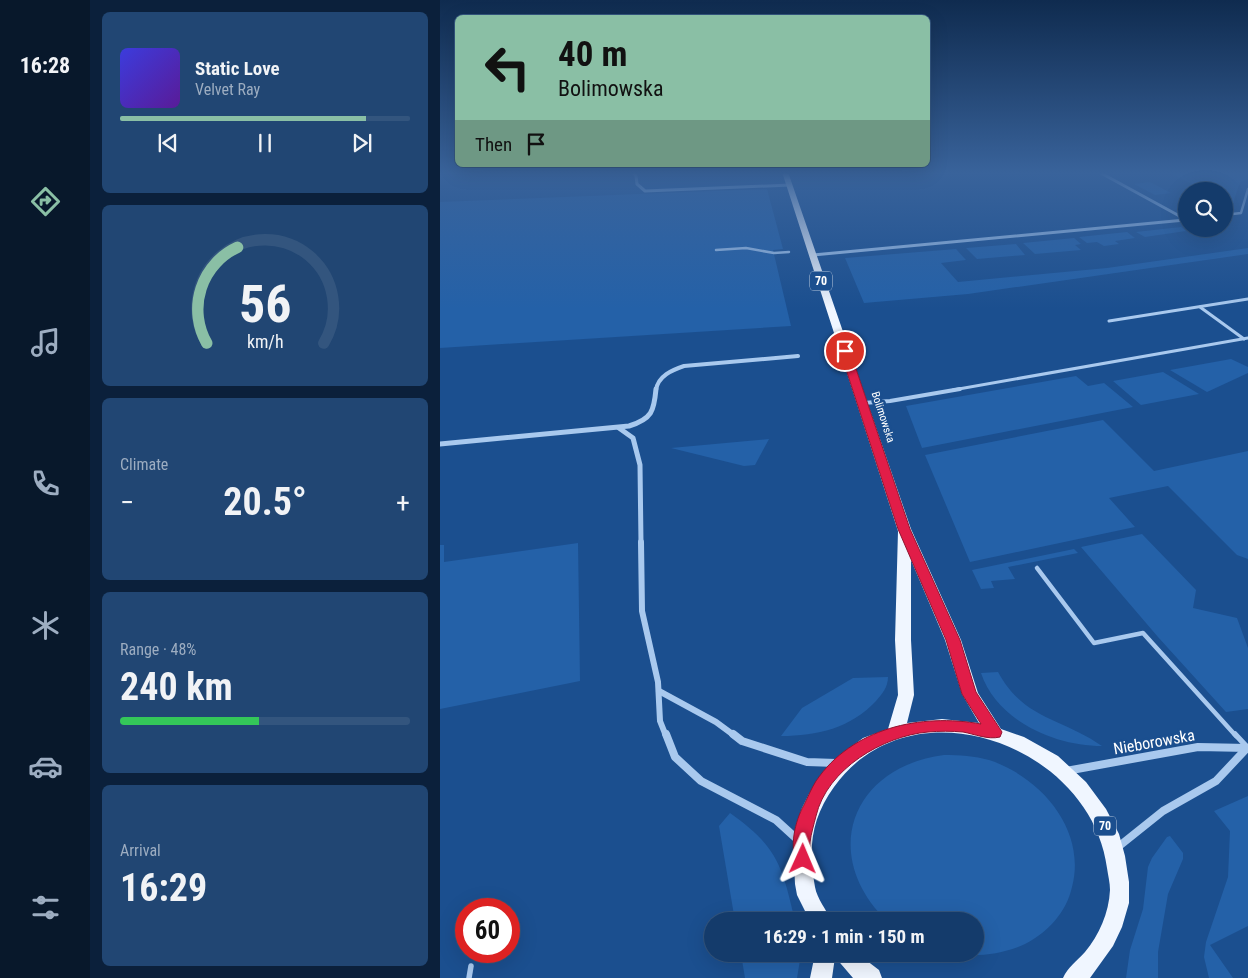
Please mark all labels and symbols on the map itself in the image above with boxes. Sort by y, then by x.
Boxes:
road number: 70 [810,272,832,290]
pin [824,330,866,372]
street label: Bolimowska [869,390,897,444]
street label: Nieborowska [1112,725,1196,759]
road number: 70 [1094,816,1116,836]
position arrow [776,832,828,884]
speed limit sign: 60 [455,898,520,963]

